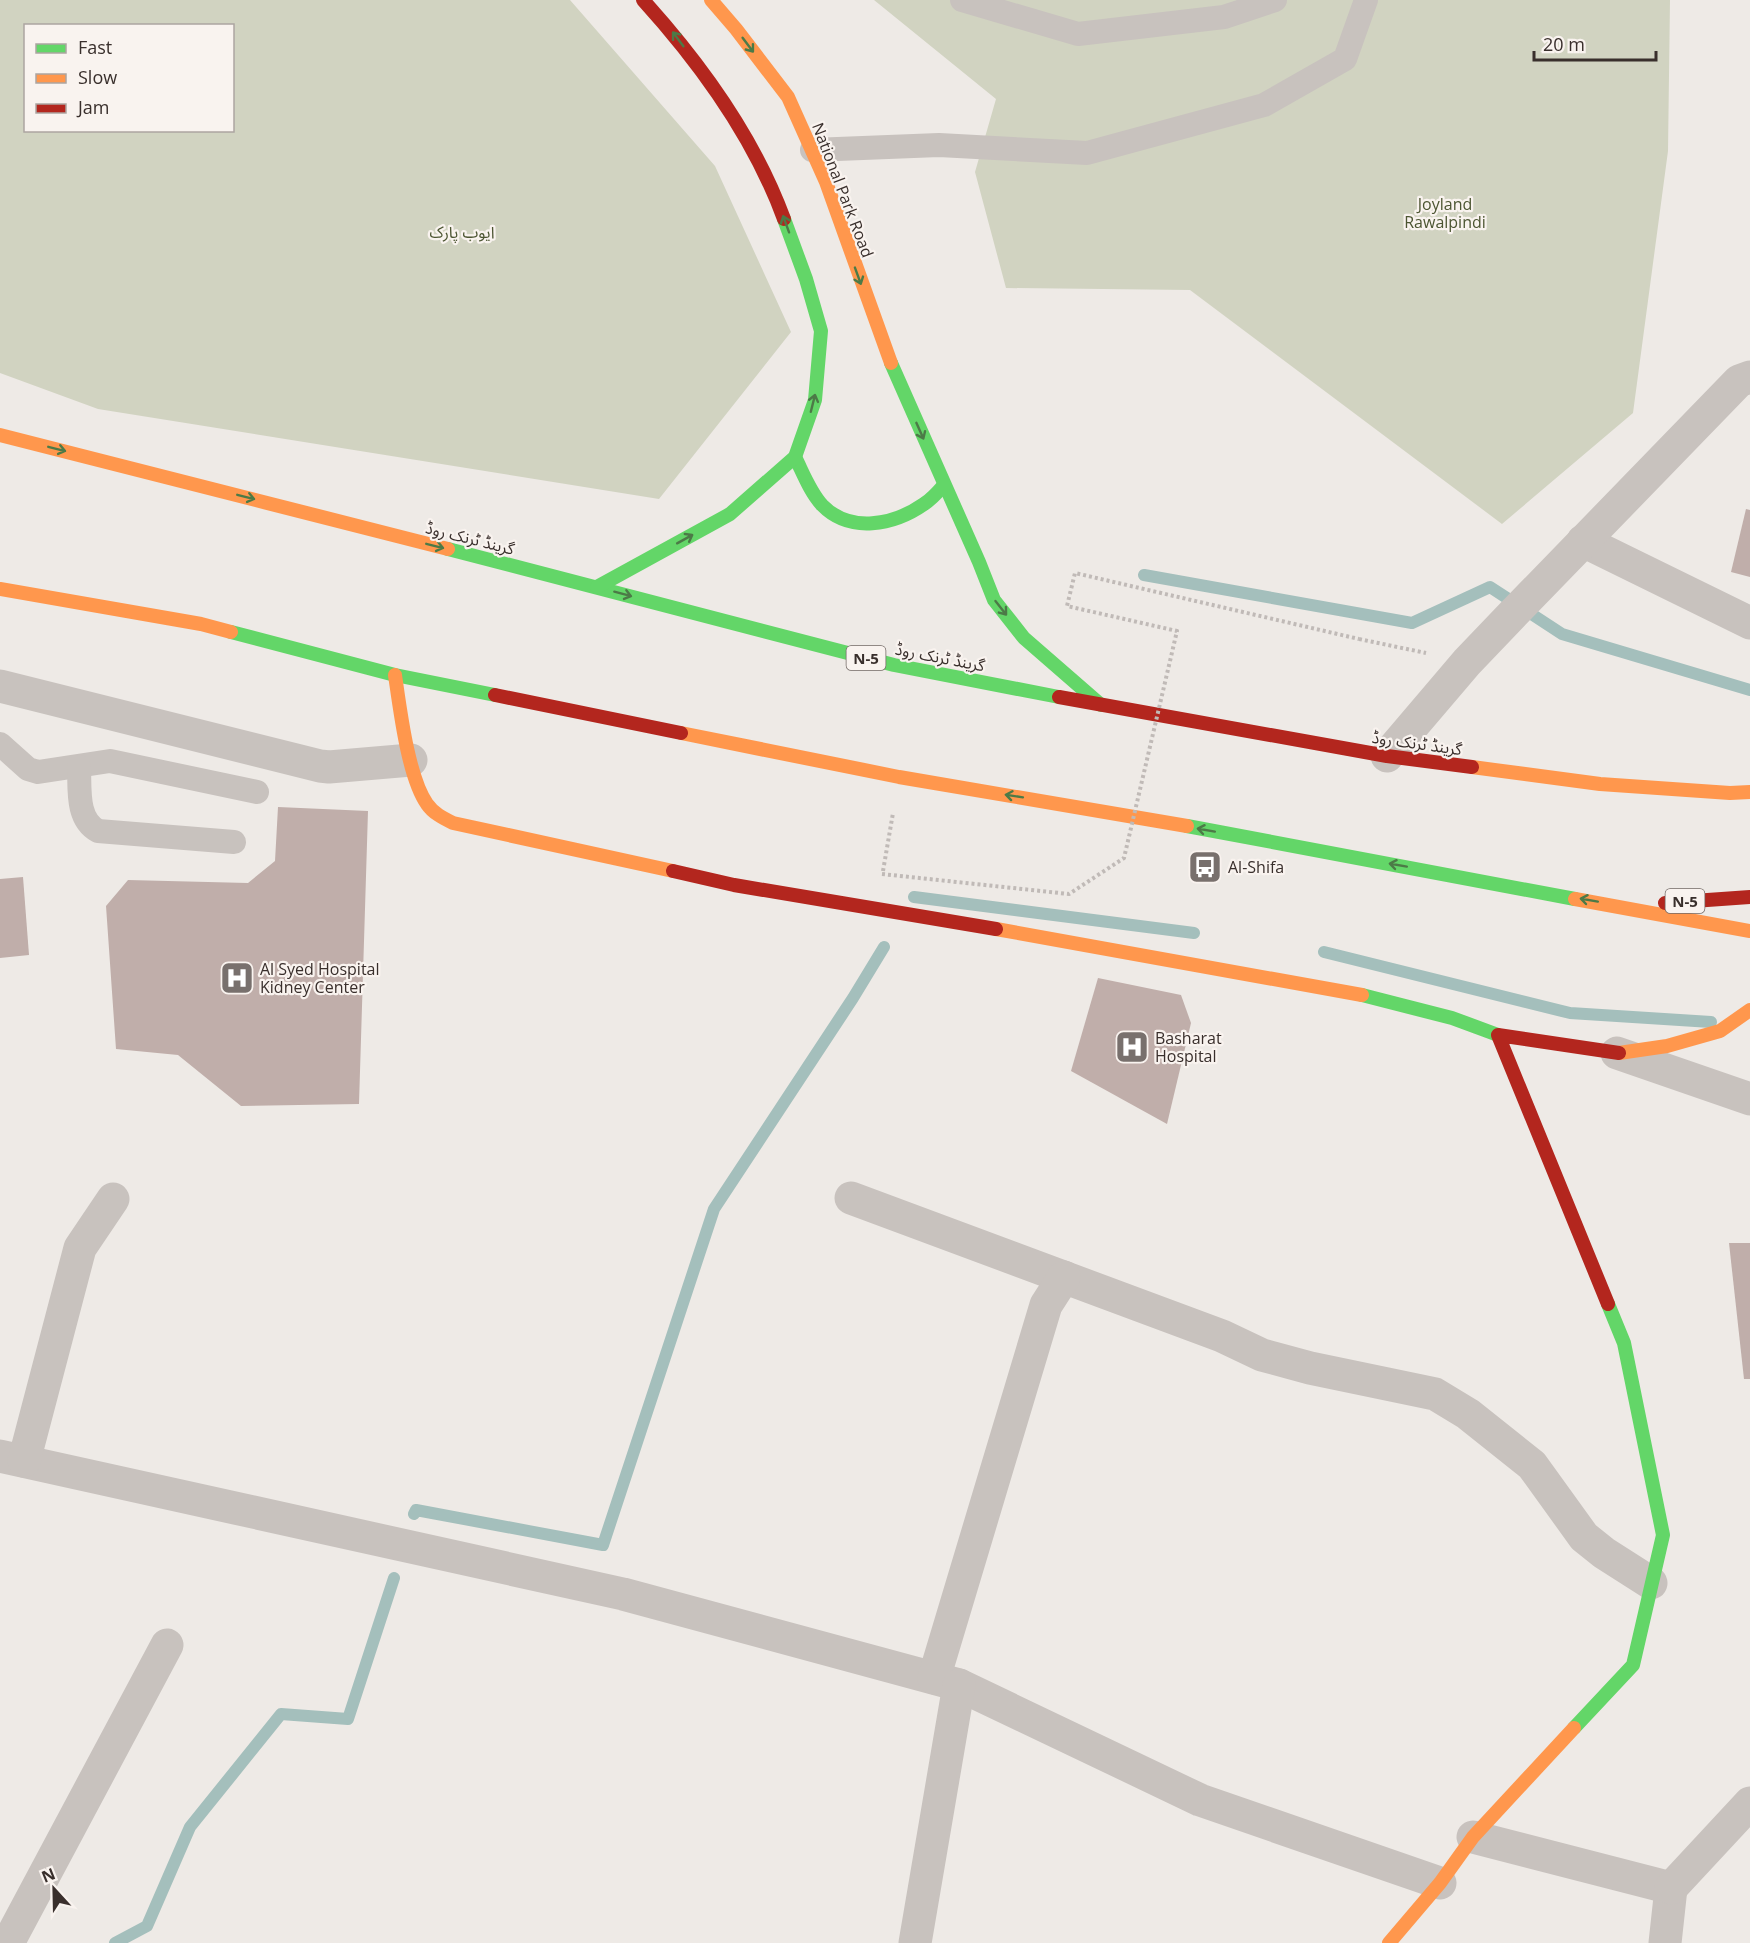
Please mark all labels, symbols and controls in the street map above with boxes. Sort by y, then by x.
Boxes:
legend [24,24,234,132]
scale bar [1534,24,1656,62]
one-way arrow [671,31,684,47]
text: 20 m [1543,32,1585,56]
text: Fast [78,35,112,59]
one-way arrow [742,37,755,53]
text: Slow [78,65,117,89]
text: Jam [76,95,110,119]
street label: National Park Road [807,119,879,261]
park label: Joyland Rawalpindi [1404,193,1486,233]
one-way arrow [779,215,790,234]
park label: ایوب پارک [430,221,494,243]
one-way arrow [854,267,865,285]
one-way arrow [808,394,820,413]
one-way arrow [915,422,926,440]
one-way arrow [47,444,66,456]
one-way arrow [236,492,255,504]
street label: گرینڈ ٹرنک روڈ [423,516,517,560]
one-way arrow [676,533,693,545]
one-way arrow [425,540,444,552]
one-way arrow [614,589,633,601]
one-way arrow [995,600,1008,616]
street label: گرینڈ ٹرنک روڈ [893,638,987,677]
road number: N-5 [846,646,886,670]
street label: گرینڈ ٹرنک روڈ [1371,726,1464,760]
one-way arrow [1004,790,1024,801]
one-way arrow [1196,824,1216,835]
bus stop icon: Al-Shifa [1187,849,1223,885]
place label: Al-Shifa [1228,856,1284,878]
one-way arrow [1388,859,1408,870]
road number: N-5 [1666,889,1704,913]
one-way arrow [1580,895,1600,906]
place label: Al Syed Hospital Kidney Center [260,958,380,998]
hospital icon: Al Syed Hospital Kidney Center [219,960,255,996]
place label: Basharat Hospital [1155,1027,1222,1067]
hospital icon: Basharat Hospital [1114,1029,1150,1065]
north arrow [24,1859,84,1919]
text: N [38,1862,59,1888]

